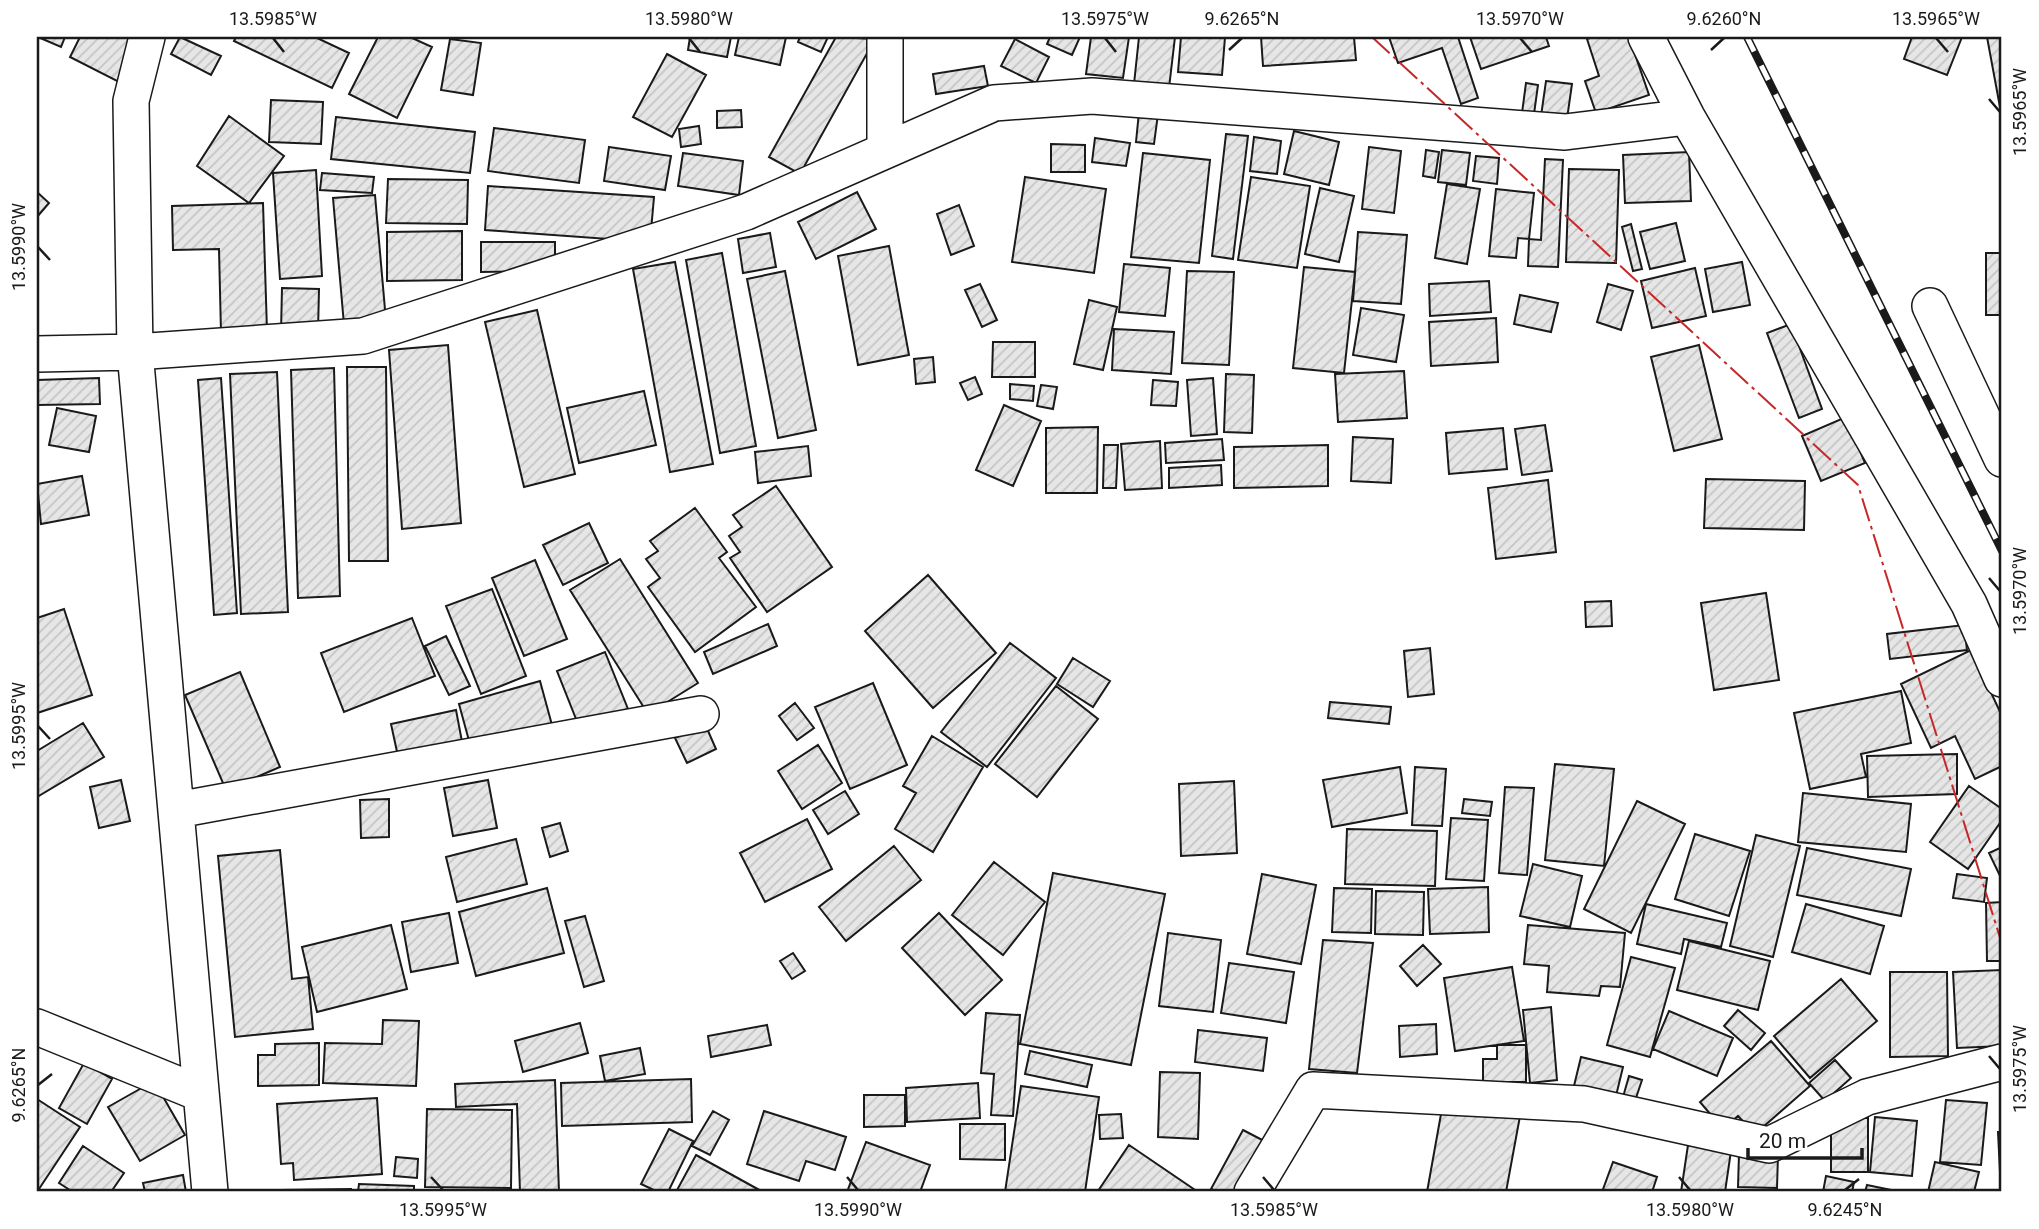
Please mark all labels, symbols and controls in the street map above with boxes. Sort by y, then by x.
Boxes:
text: 13.5985°W [229,8,317,29]
text: 13.5980°W [645,8,733,29]
text: 13.5975°W [1061,8,1149,29]
text: 9.6265°N [1205,8,1279,29]
text: 13.5970°W [1476,8,1564,29]
text: 9.6260°N [1687,8,1761,29]
text: 13.5965°W [1892,8,1980,29]
text: 13.5965°W [2009,68,2030,156]
text: 13.5990°W [8,203,29,291]
text: 13.5970°W [2009,547,2030,635]
text: 13.5995°W [8,682,29,770]
text: 13.5975°W [2009,1025,2030,1113]
text: 9.6265°N [8,1048,29,1122]
scale bar [1748,1117,1862,1161]
text: 20 m [1759,1129,1806,1153]
text: 13.5995°W [399,1199,487,1220]
text: 13.5990°W [814,1199,902,1220]
text: 13.5985°W [1230,1199,1318,1220]
text: 13.5980°W [1646,1199,1734,1220]
text: 9.6245°N [1808,1199,1882,1220]

